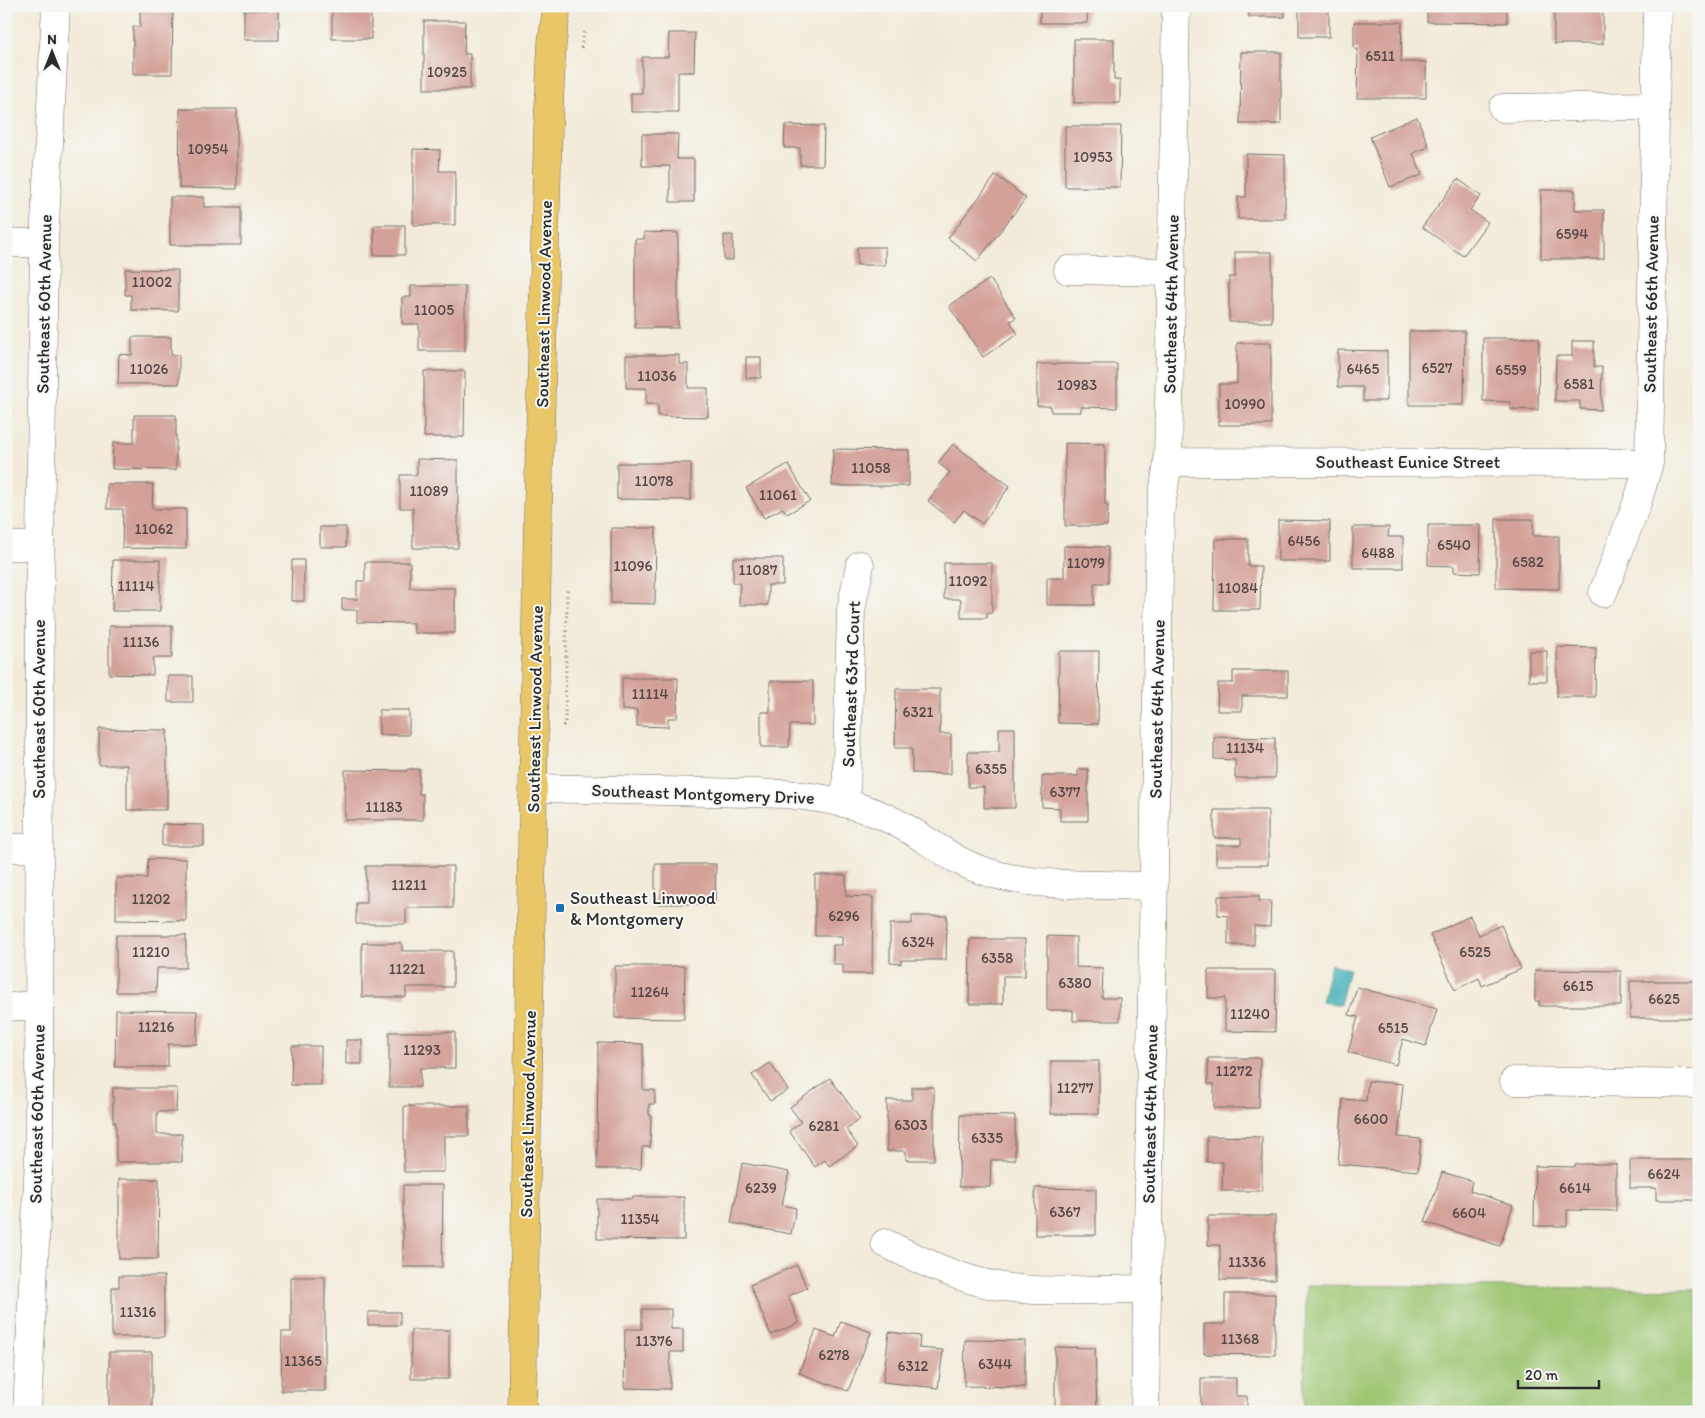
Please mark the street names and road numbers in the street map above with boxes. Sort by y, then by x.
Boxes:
street label: Southeast Linwood Avenue [531,200,557,408]
street label: Southeast 60th Avenue [31,214,57,394]
street label: Southeast 64th Avenue [1158,214,1184,394]
street label: Southeast 66th Avenue [1638,215,1664,393]
street label: Southeast Eunice Street [1316,451,1501,473]
street label: Southeast 63rd Court [837,600,865,768]
street label: Southeast Linwood Avenue [522,605,548,813]
street label: Southeast 60th Avenue [28,619,50,799]
street label: Southeast 64th Avenue [1144,619,1170,799]
street label: Southeast Montgomery Drive [591,779,815,809]
street label: Southeast Linwood Avenue [515,1010,541,1218]
street label: Southeast 60th Avenue [24,1024,50,1204]
street label: Southeast 64th Avenue [1137,1024,1163,1204]

